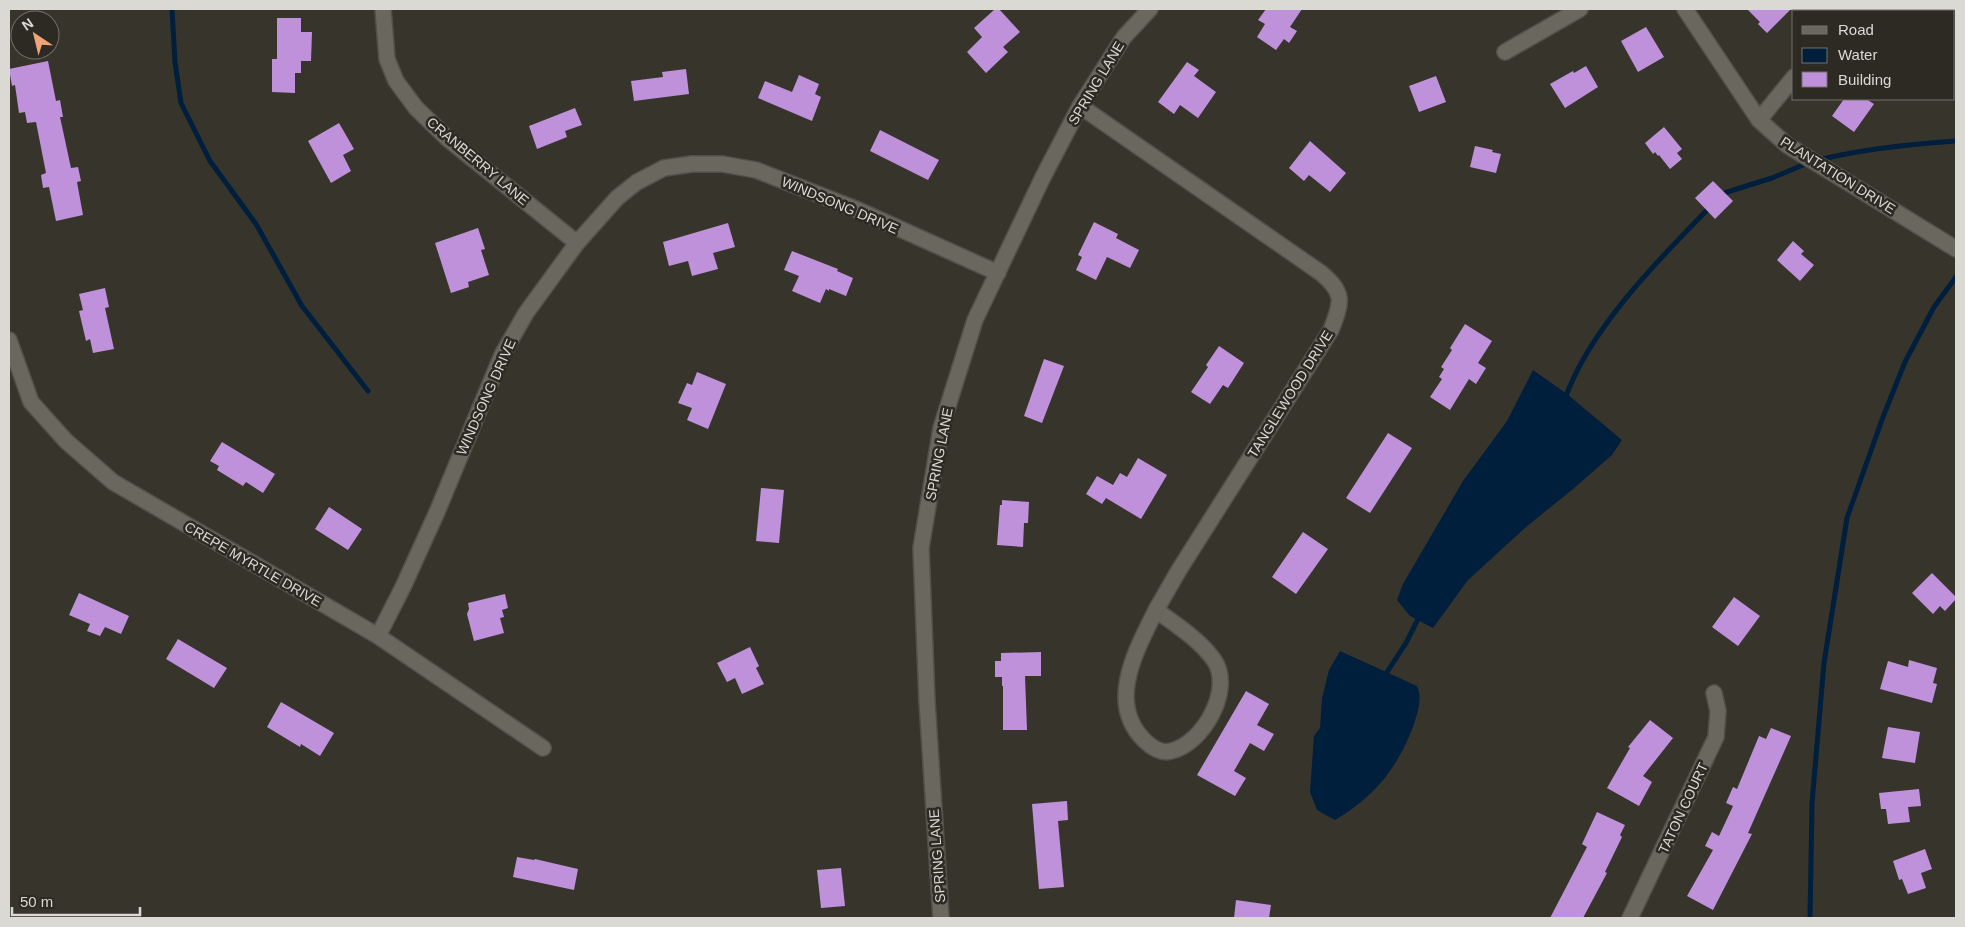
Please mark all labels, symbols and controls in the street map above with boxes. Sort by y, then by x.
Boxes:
north arrow [10,10,60,60]
legend [1792,10,1955,100]
text: N [19,15,36,34]
text: Road [1838,21,1874,38]
street label: SPRING LANE [1065,39,1127,127]
text: Water [1838,46,1877,63]
text: Building [1838,71,1891,88]
street label: CRANBERRY LANE [424,114,532,208]
street label: PLANTATION DRIVE [1778,133,1898,217]
street label: WINDSONG DRIVE [779,173,901,237]
street label: TANGLEWOOD DRIVE [1244,328,1336,460]
street label: WINDSONG DRIVE [453,337,519,457]
street label: SPRING LANE [922,406,956,502]
street label: CREPE MYRTLE DRIVE [182,518,324,610]
street label: TATON COURT [1655,760,1711,856]
street label: SPRING LANE [926,808,948,904]
scale bar [12,884,140,916]
text: 50 m [20,893,53,910]

